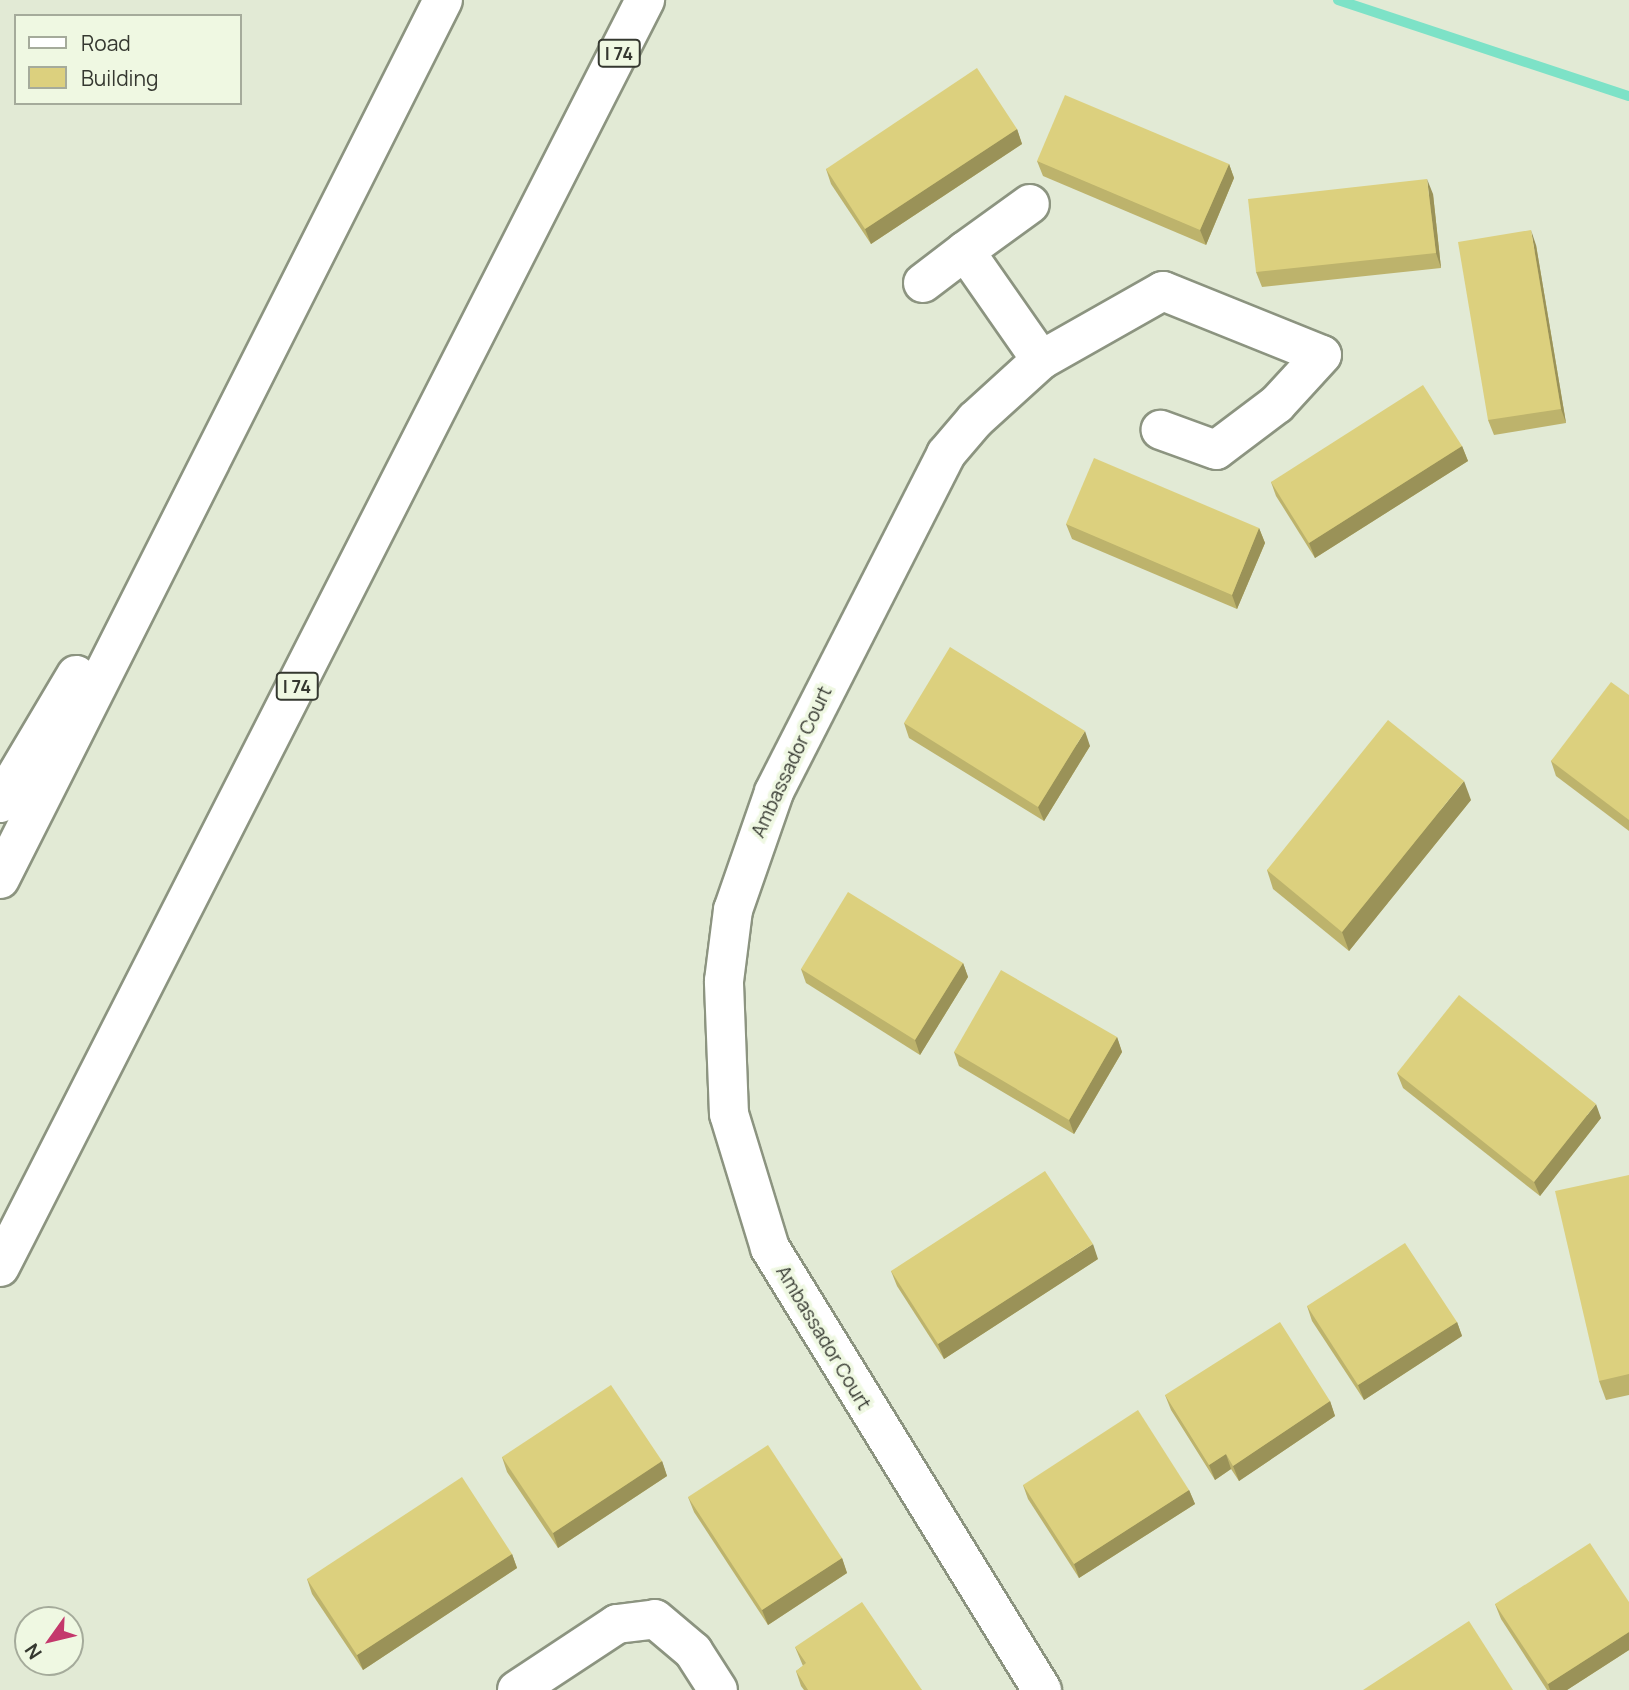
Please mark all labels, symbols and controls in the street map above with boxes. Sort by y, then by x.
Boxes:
legend [14,14,242,105]
text: Road [81,29,131,57]
road number: I 74 [596,38,642,68]
text: Building [81,64,158,92]
road number: I 74 [274,672,320,700]
street label: Ambassador Court [747,683,837,841]
street label: Ambassador Court [771,1262,875,1414]
north arrow [14,1606,84,1676]
text: N [19,1639,48,1665]

